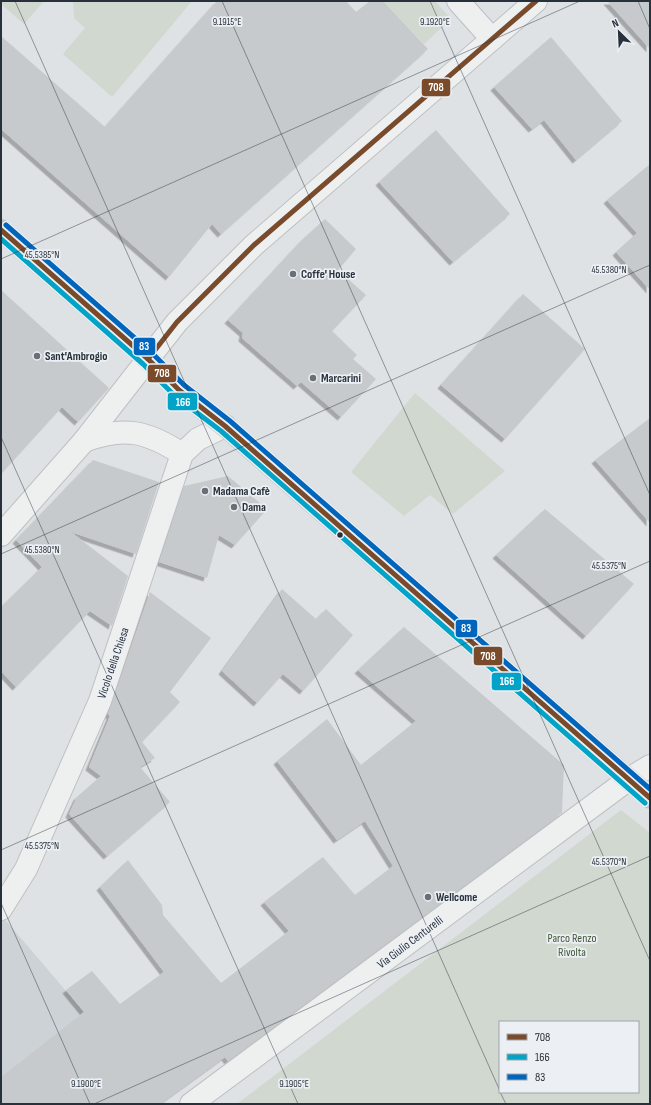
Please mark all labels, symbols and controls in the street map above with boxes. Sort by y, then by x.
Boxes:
north arrow [599,12,639,52]
text: 9.1915°E [213,16,241,28]
text: 9.1920°E [420,16,450,28]
text: N [610,16,621,30]
line badge: 708 [421,78,451,97]
text: 708 [428,81,444,94]
text: 45.5385°N [25,249,59,261]
text: 45.5380°N [591,264,627,276]
place label: Coffe' House [301,267,355,282]
marker: Coffe' House [288,269,298,279]
line badge: 83 [133,337,156,356]
text: 83 [139,340,149,353]
place label: Sant'Ambrogio [45,349,107,364]
marker: Sant'Ambrogio [32,351,42,361]
line badge: 708 [147,364,177,383]
text: 708 [154,367,170,380]
place label: Marcarini [321,371,361,386]
marker: Marcarini [308,373,318,383]
line badge: 166 [167,392,198,411]
text: 166 [176,396,190,409]
place label: Madama Cafè [213,484,270,499]
marker: Madama Cafè [200,486,210,496]
place label: Dama [242,500,266,515]
marker: Dama [229,502,239,512]
unlabelled marker [335,530,345,540]
text: 45.5380°N [24,544,60,556]
text: 45.5375°N [592,560,626,572]
line badge: 83 [455,619,478,638]
text: 83 [461,622,471,635]
street label: Vicolo della Chiesa [94,625,133,701]
line badge: 708 [473,646,503,666]
text: 708 [480,650,496,663]
line badge: 166 [491,672,522,691]
text: 166 [500,675,514,688]
text: 45.5375°N [25,840,59,852]
text: 45.5370°N [592,856,626,868]
place label: Wellcome [436,890,477,905]
marker: Wellcome [423,892,433,902]
street label: Via Giulio Centurelli [374,913,446,972]
park label: Parco Renzo Rivolta [548,931,596,960]
legend [499,1021,639,1093]
text: 708 [535,1030,550,1045]
text: 166 [535,1050,550,1065]
text: 83 [535,1070,545,1085]
text: 9.1900°E [71,1078,101,1090]
text: 9.1905°E [279,1078,309,1090]

